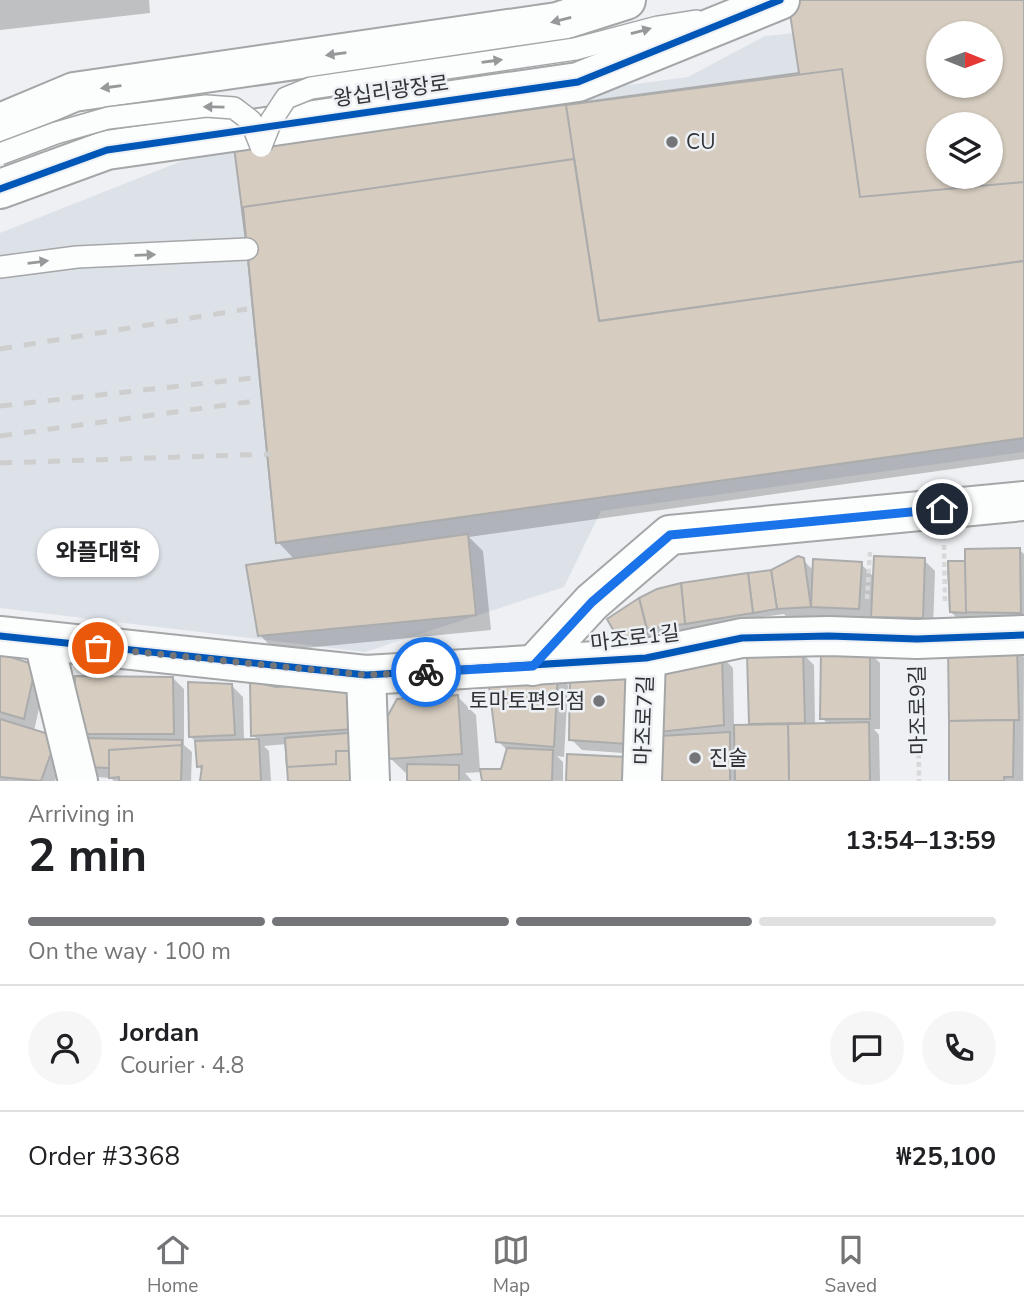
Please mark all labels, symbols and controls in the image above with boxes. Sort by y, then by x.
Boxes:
one-way arrow [550,15,572,26]
north arrow [926,21,1003,98]
map controls [926,21,1003,189]
one-way arrow [630,25,652,36]
one-way arrow [325,49,347,60]
one-way arrow [481,55,503,66]
street label: 왕십리광장로 [332,69,450,113]
one-way arrow [100,82,122,93]
one-way arrow [203,101,225,113]
button: layers [926,112,1003,189]
place label: CU [686,128,715,156]
marker: CU [664,134,680,150]
one-way arrow [134,249,156,260]
one-way arrow [28,256,50,267]
pin [912,479,972,539]
icon: home [923,490,961,528]
callout: 와플대학 [37,529,159,578]
text: 와플대학 [56,537,140,568]
pin [68,618,128,678]
street label: 마조로1길 [589,619,681,657]
icon: bag [79,629,117,667]
courier [391,637,461,707]
icon: bike [407,653,445,691]
street label: 마조로9길 [903,665,933,755]
street label: 마조로7길 [628,675,660,765]
place label: 토마토편의점 [469,687,585,715]
marker: 토마토편의점 [591,693,607,709]
place label: 진술 [709,744,748,772]
marker: 진술 [687,750,703,766]
text: Arriving in [28,799,135,830]
text: 13:54–13:59 [845,823,996,858]
text: 2 min [28,824,147,887]
text: On the way · 100 m [28,936,231,967]
button: person [28,1011,102,1085]
button: chat [830,1011,904,1085]
button: phone [922,1011,996,1085]
text: Jordan [120,1015,199,1050]
text: Courier · 4.8 [120,1050,244,1081]
text: Order #3368 [28,1139,180,1174]
text: ₩25,100 [896,1139,996,1174]
tab: Home [147,1231,198,1299]
tab: Map [492,1231,530,1299]
tab: Saved [824,1231,877,1299]

